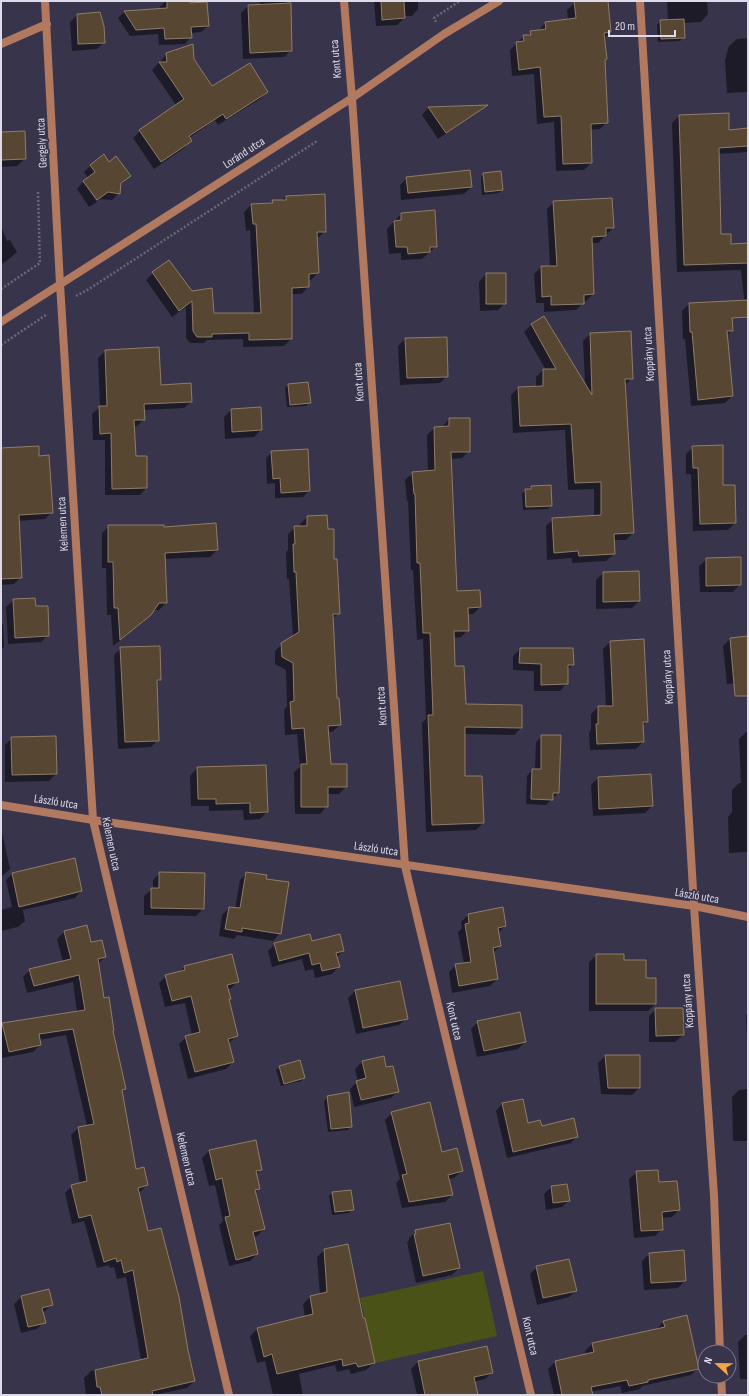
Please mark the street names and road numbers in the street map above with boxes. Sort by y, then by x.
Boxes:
street label: Kont utca [327,39,345,79]
street label: Gergely utca [33,117,51,168]
street label: Loránd utca [220,134,268,172]
street label: Koppány utca [640,326,658,381]
street label: Kont utca [350,362,368,402]
street label: Kelemen utca [54,496,72,552]
street label: Koppány utca [659,649,677,704]
street label: Kont utca [373,686,391,726]
street label: László utca [33,791,80,813]
street label: Kelemen utca [98,816,124,873]
street label: László utca [353,838,399,860]
street label: László utca [674,885,721,907]
street label: Koppány utca [679,973,697,1029]
street label: Kont utca [442,1000,466,1042]
street label: Kelemen utca [173,1131,200,1188]
street label: Kont utca [518,1315,542,1357]

